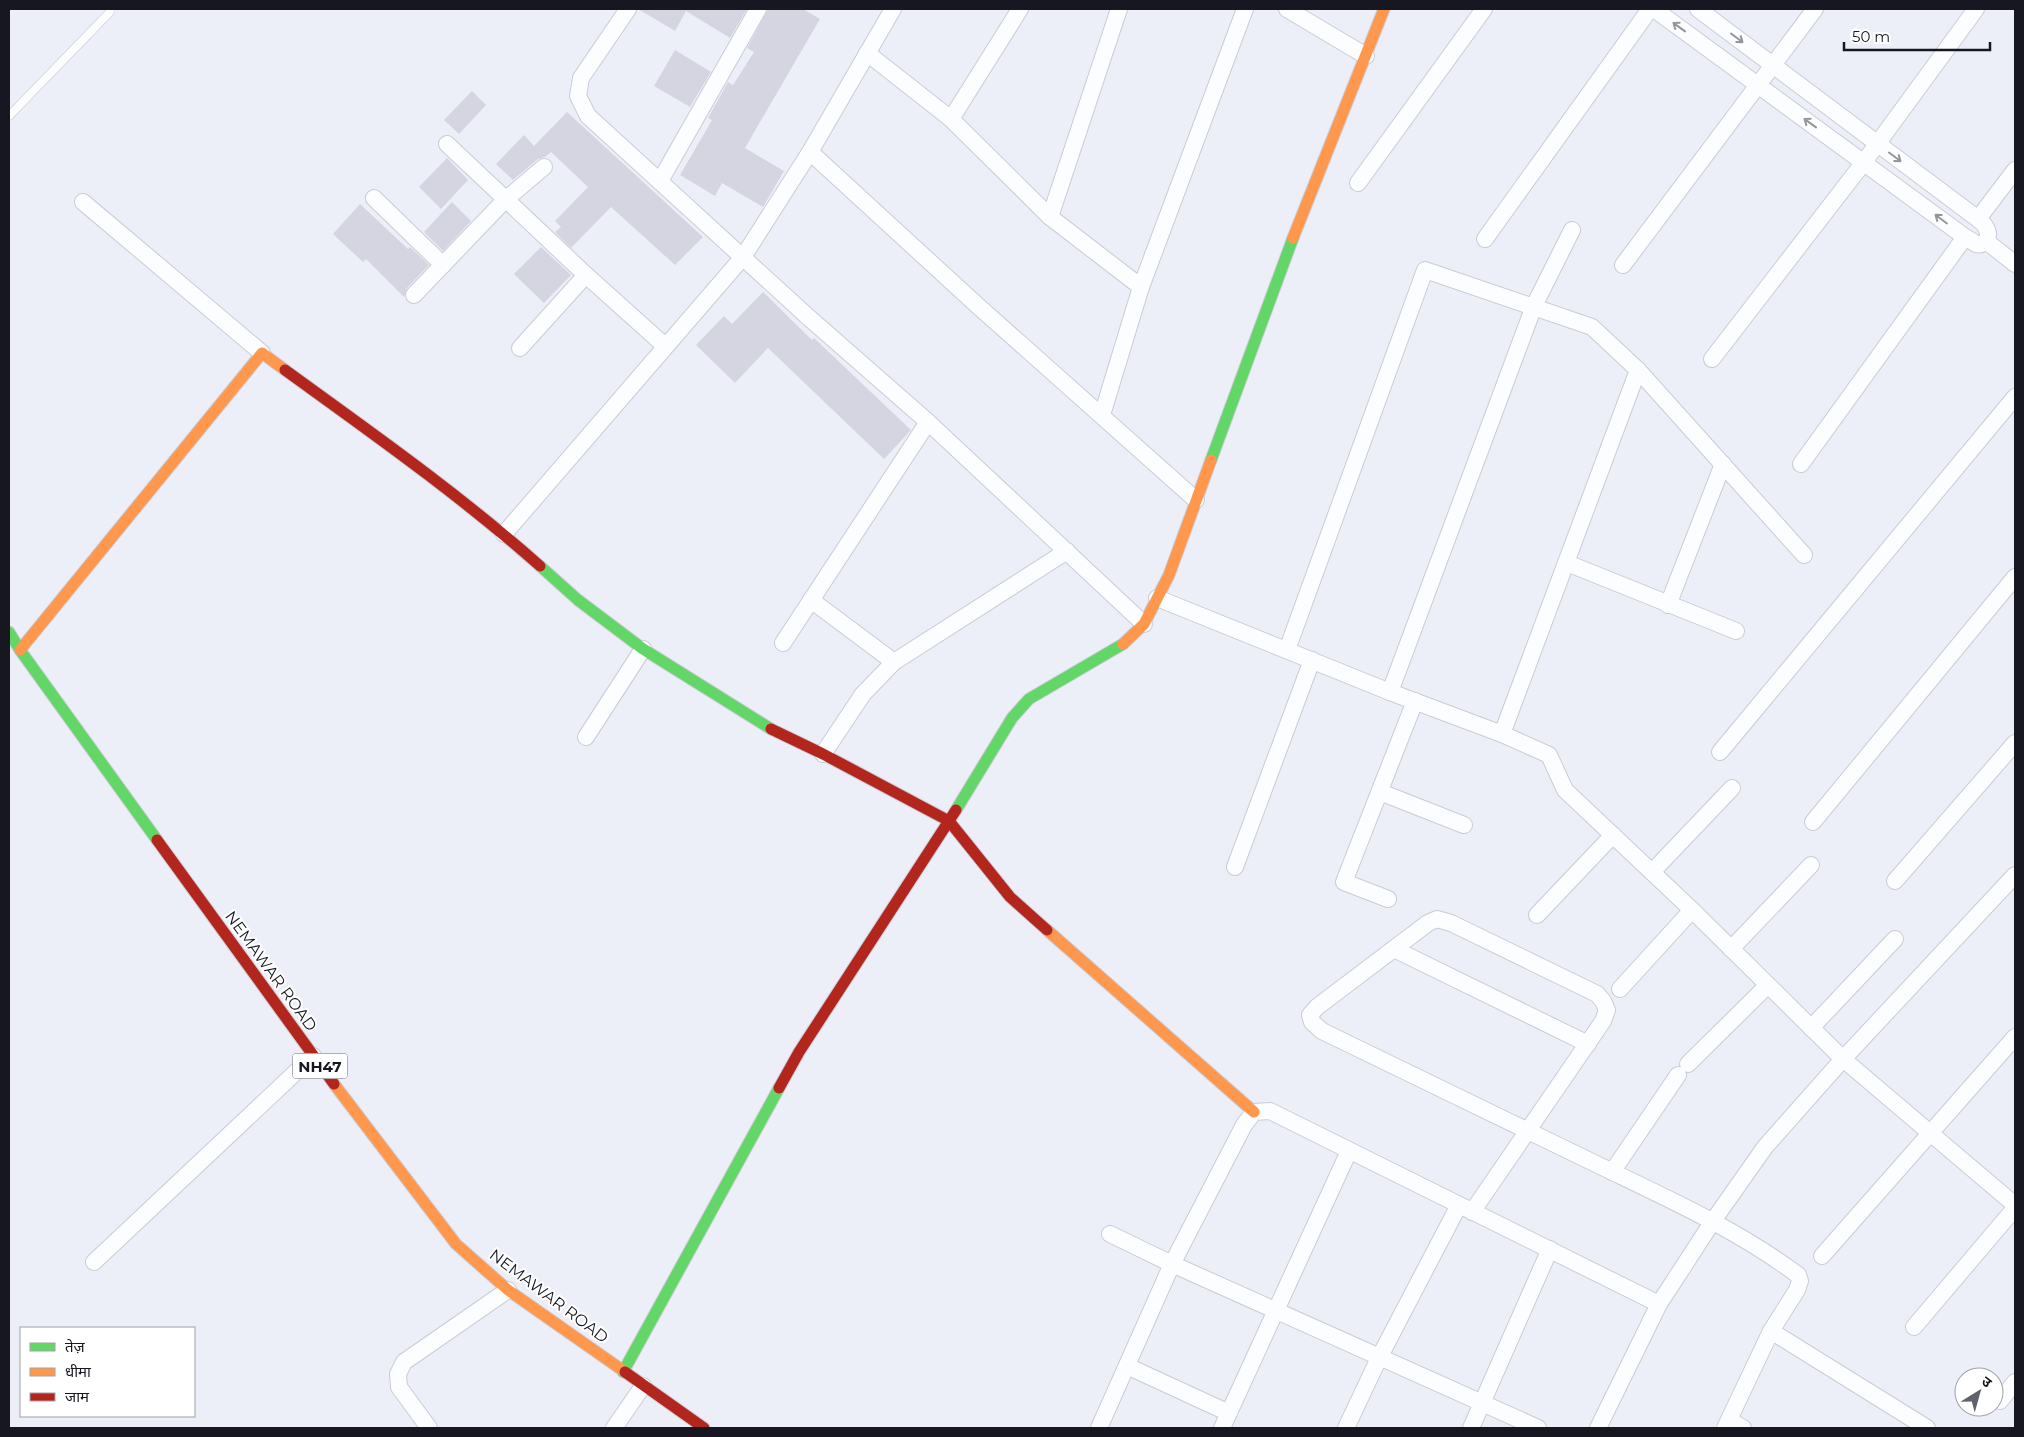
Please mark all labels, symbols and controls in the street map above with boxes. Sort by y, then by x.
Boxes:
scale bar [1844,20,1990,52]
one-way arrow [1672,22,1686,32]
text: 50 m [1852,27,1890,46]
one-way arrow [1730,33,1744,43]
one-way arrow [1803,118,1817,128]
one-way arrow [1888,151,1901,162]
one-way arrow [1935,214,1948,225]
street label: NEMAWAR ROAD [221,907,321,1035]
road number: NH47 [292,1054,348,1078]
street label: NEMAWAR ROAD [486,1245,612,1347]
legend [20,1327,195,1417]
text: तेज़ [65,1337,86,1356]
text: धीमा [65,1362,92,1381]
north arrow [1954,1367,2004,1417]
text: उ [1978,1372,1996,1392]
text: जाम [65,1387,90,1406]

